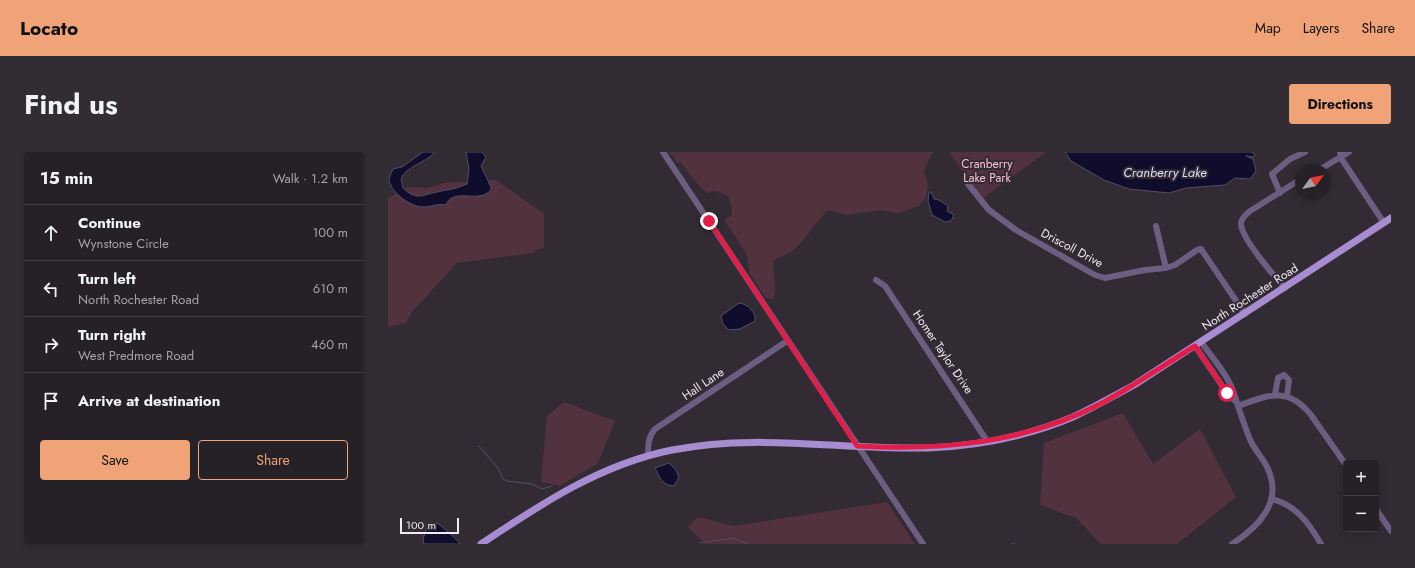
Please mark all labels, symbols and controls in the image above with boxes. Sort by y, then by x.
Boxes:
text: Locato [20,15,78,42]
text: Map [1255,18,1281,38]
text: Layers [1303,18,1339,38]
text: Share [1361,18,1395,38]
text: Find us [24,84,118,125]
button: Directions [1289,84,1391,124]
park label: Cranberry Lake Park [961,155,1013,187]
water label: Cranberry Lake [1123,163,1207,182]
north arrow [1295,164,1331,200]
text: 15 min [40,166,93,190]
text: Walk · 1.2 km [273,169,348,188]
text: Continue [78,212,141,234]
route end [700,212,718,230]
icon: ahead [40,222,62,244]
text: 100 m [313,223,348,242]
street label: Driscoll Drive [1038,224,1106,272]
text: Wynstone Circle [78,234,169,253]
street label: North Rochester Road [1198,259,1302,335]
text: Turn left [78,268,136,290]
icon: left [40,278,62,300]
text: 610 m [313,279,348,298]
text: North Rochester Road [78,290,199,309]
street label: Homer Taylor Drive [908,307,978,397]
text: Turn right [78,324,146,346]
icon: right [40,334,62,356]
text: 460 m [311,335,348,354]
text: West Predmore Road [78,346,194,365]
street label: Hall Lane [678,363,728,405]
route start [1218,384,1236,402]
icon: arrive [40,390,62,412]
text: Arrive at destination [78,390,220,412]
button: Save [40,440,190,480]
button: Share [198,440,348,480]
map controls [1343,460,1379,532]
button: + [1343,460,1379,496]
button: − [1343,496,1379,532]
scale bar [400,516,459,535]
text: 100 m [406,517,436,533]

